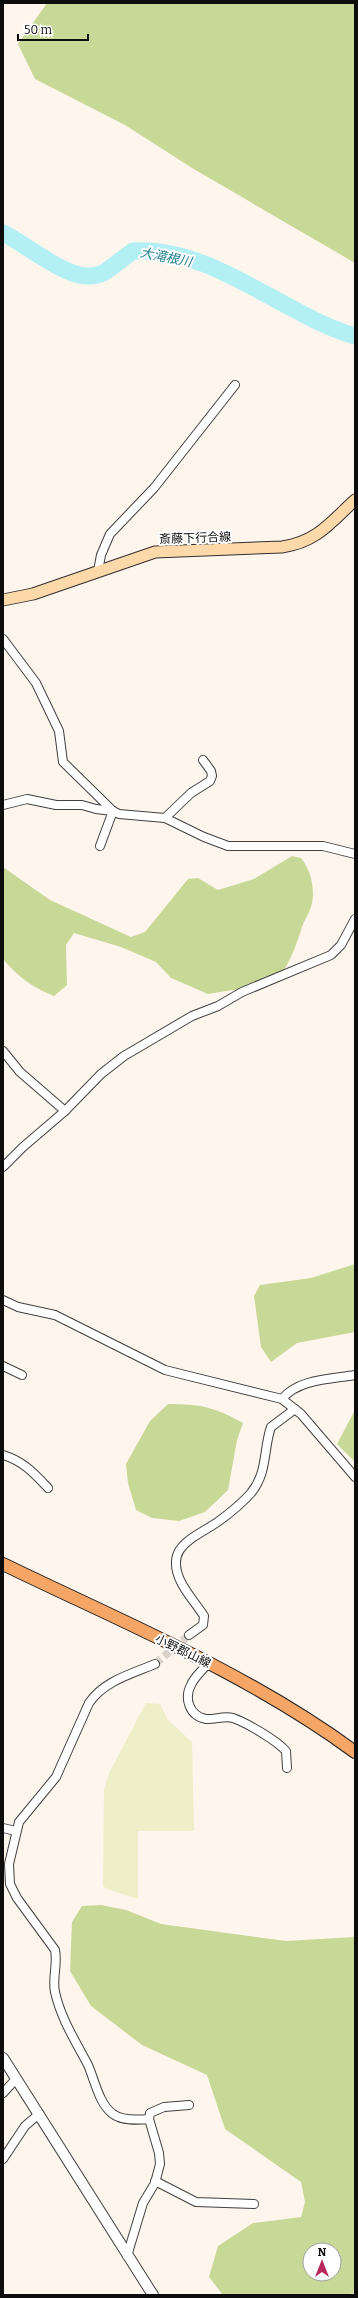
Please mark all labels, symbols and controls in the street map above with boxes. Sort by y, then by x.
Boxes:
scale bar [18,16,88,42]
text: 50 m [24,23,53,37]
water label: 大滝根川 [139,245,195,270]
street label: 斎藤下行合線 [159,530,231,546]
street label: 小野郡山線 [153,1632,213,1670]
north arrow [302,2242,342,2282]
text: N [318,2246,327,2259]

